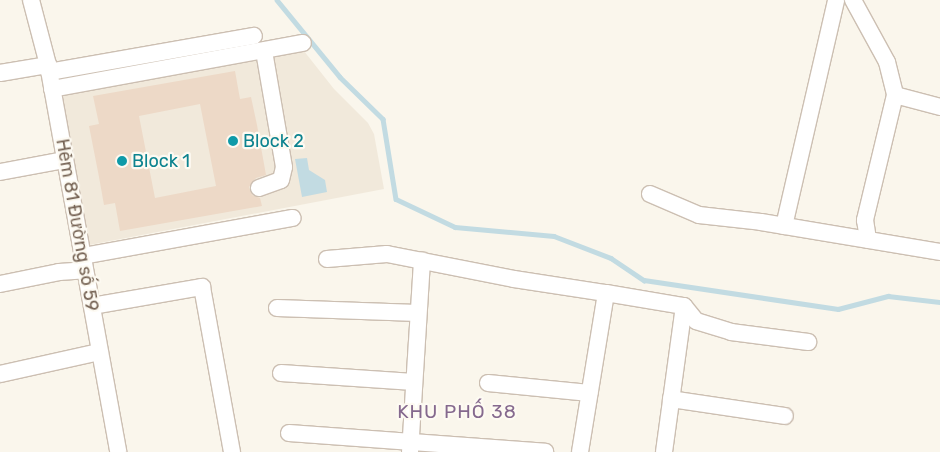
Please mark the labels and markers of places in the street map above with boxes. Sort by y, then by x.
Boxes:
place label: Block 2 [243,130,304,152]
marker: Block 2 [227,135,239,147]
place label: Block 1 [132,150,190,172]
marker: Block 1 [116,155,128,167]

